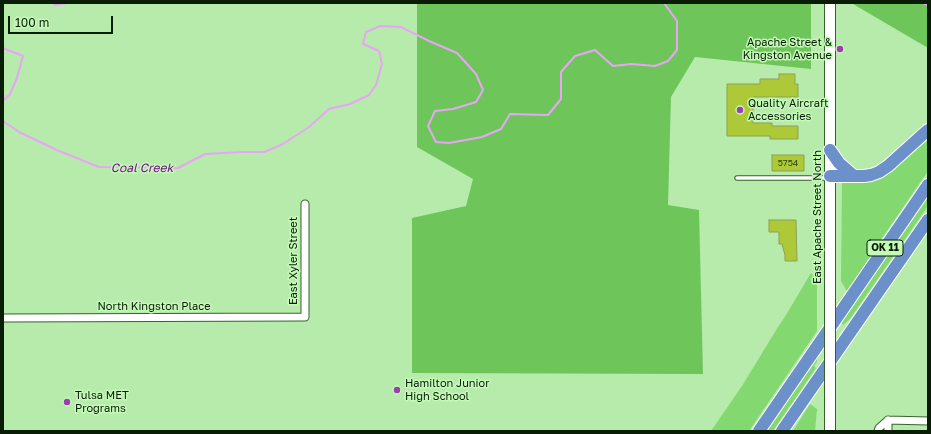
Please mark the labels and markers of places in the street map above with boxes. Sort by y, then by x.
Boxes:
place label: Apache Street & Kingston Avenue [743,36,832,62]
marker: Apache Street & Kingston Avenue [835,44,845,54]
place label: Quality Aircraft Accessories [748,97,828,123]
marker: Quality Aircraft Accessories [735,105,745,115]
place label: Hamilton Junior High School [405,377,489,403]
marker: Hamilton Junior High School [392,385,402,395]
place label: Tulsa MET Programs [75,389,129,415]
marker: Tulsa MET Programs [62,397,72,407]

